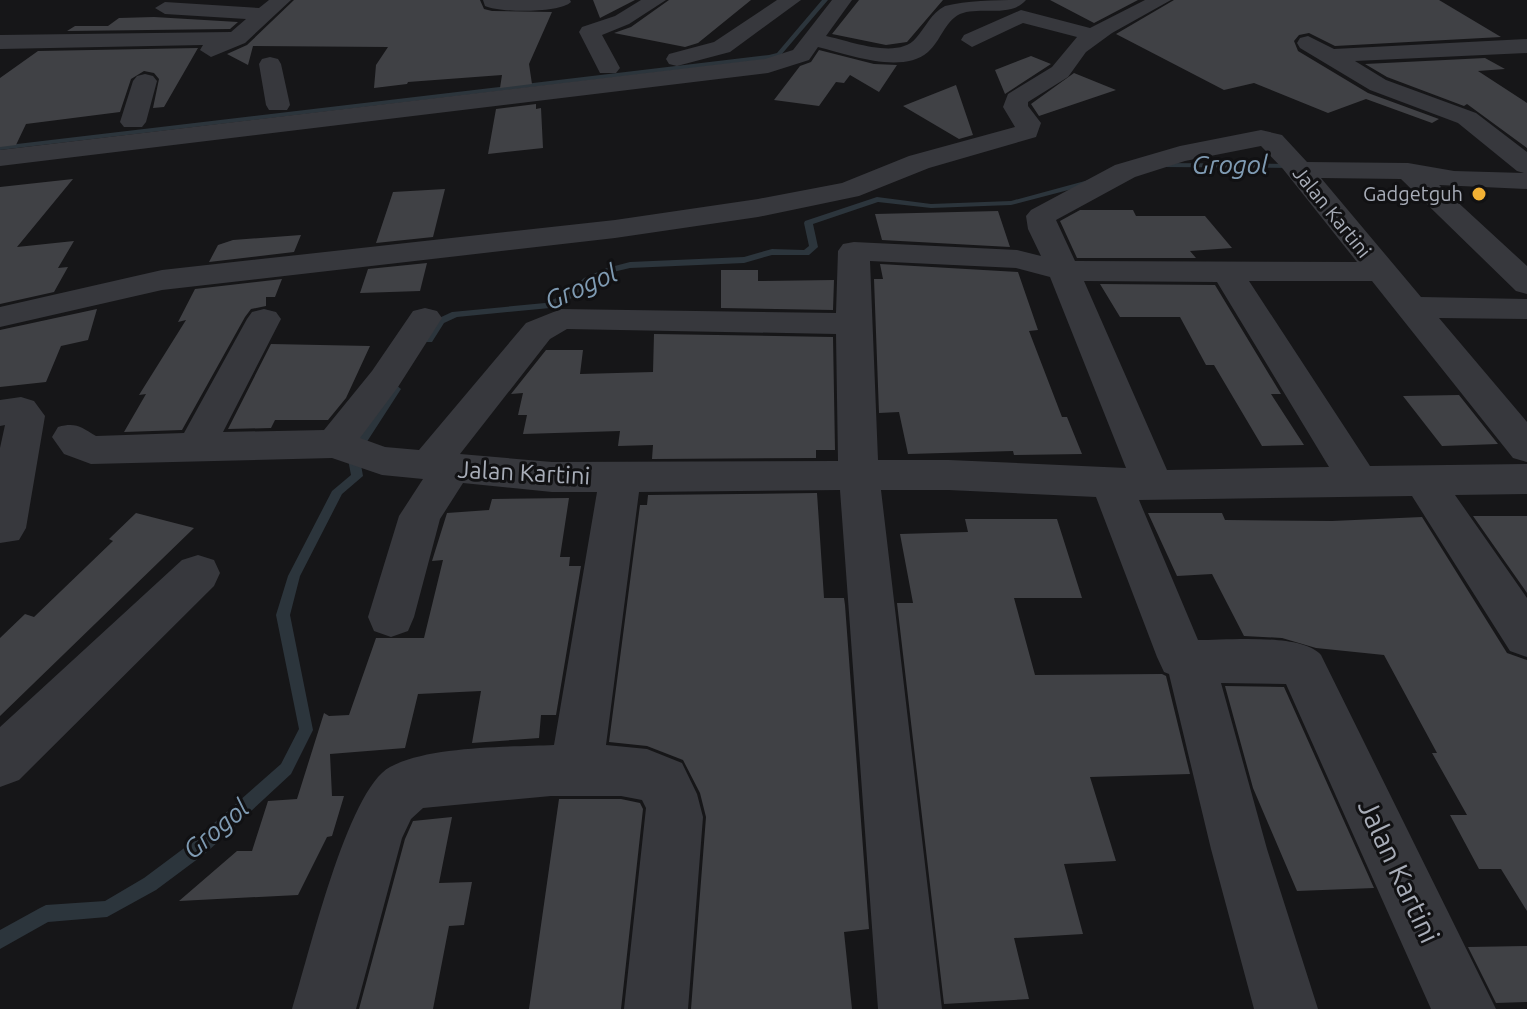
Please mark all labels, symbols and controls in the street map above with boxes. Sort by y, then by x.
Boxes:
water label: Grogol [1192,150,1268,179]
street label: Jalan Kartini [1289,161,1376,262]
place label: Gadgetguh [1363,182,1463,205]
marker: Gadgetguh [1470,185,1488,203]
water label: Grogol [540,258,622,315]
street label: Jalan Kartini [457,456,591,489]
water label: Grogol [177,793,254,864]
street label: Jalan Kartini [1353,794,1446,948]

